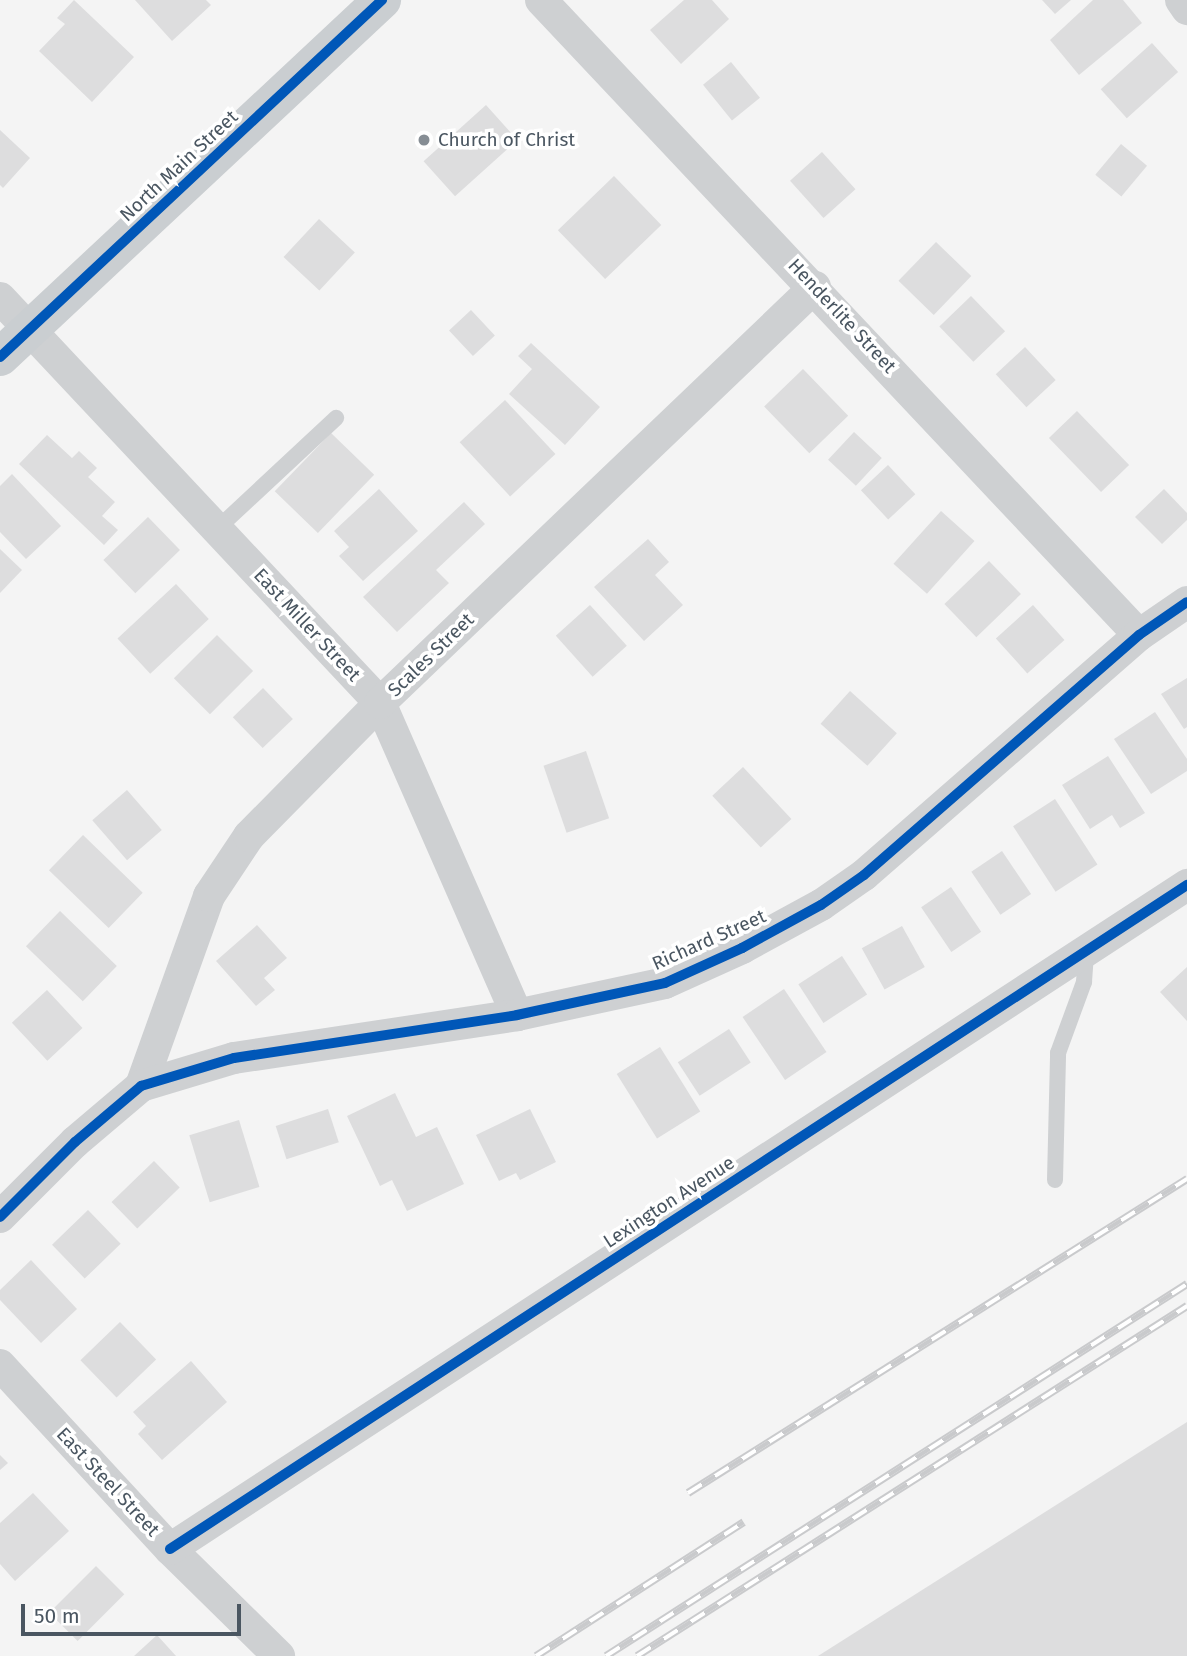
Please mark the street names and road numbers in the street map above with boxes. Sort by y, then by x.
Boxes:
street label: North Main Street [115,106,243,226]
street label: Henderlite Street [783,254,901,378]
street label: East Miller Street [249,564,365,686]
street label: Scales Street [383,608,479,702]
street label: Richard Street [649,905,769,975]
street label: Lexington Avenue [599,1151,739,1253]
street label: East Steel Street [52,1423,164,1541]

